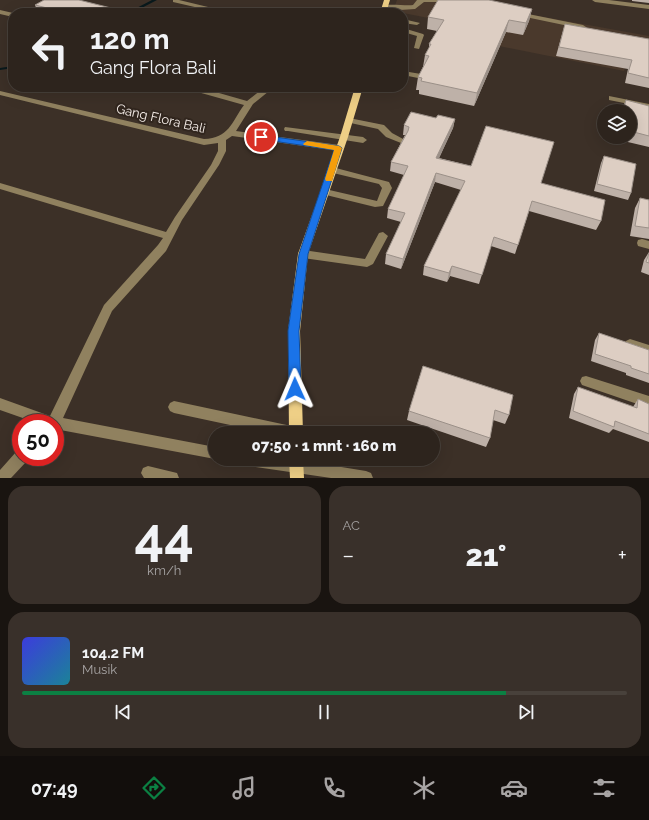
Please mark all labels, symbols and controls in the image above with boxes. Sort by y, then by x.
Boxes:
text: 120 m [90,23,170,56]
icon: left [24,24,76,76]
text: Gang Flora Bali [90,57,216,78]
street label: Gang Flora Bali [115,101,207,136]
map controls [597,104,637,144]
button: layers [597,104,637,144]
pin [244,120,278,154]
icon: arrive [250,126,272,148]
position arrow [274,368,316,410]
speed limit sign: 50 [12,414,64,466]
text: 07:50 · 1 mnt · 160 m [252,437,396,455]
text: 44 [135,506,194,567]
text: AC [343,518,360,533]
text: 21° [466,538,507,573]
text: − [343,542,354,568]
text: + [618,542,627,568]
text: km/h [147,563,181,578]
text: 104.2 FM [82,644,144,662]
text: Musik [82,662,117,677]
icon: previous [112,701,134,723]
icon: pause [313,701,335,723]
icon: next [515,701,537,723]
icon: directions [140,774,168,802]
icon: music [230,774,258,802]
icon: phone [320,774,348,802]
icon: climate [410,774,438,802]
icon: car [500,774,528,802]
icon: filters [590,774,618,802]
text: 07:49 [31,778,78,799]

